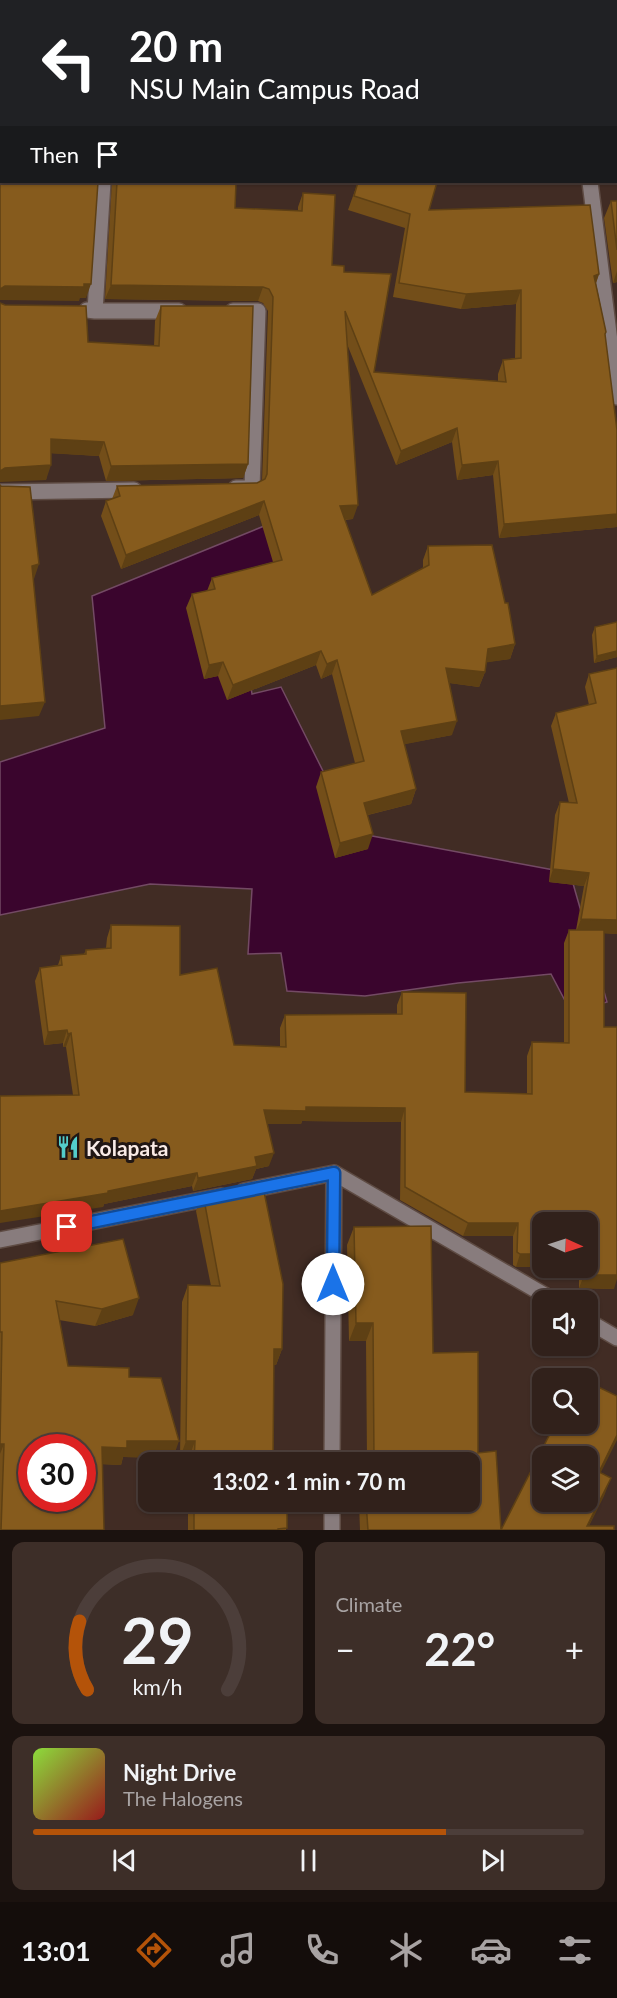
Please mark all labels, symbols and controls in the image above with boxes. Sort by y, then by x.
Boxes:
text: 20 m [129,21,223,71]
icon: left [30,24,108,102]
text: NSU Main Campus Road [129,72,420,105]
icon: arrive [91,138,124,171]
text: Then [30,141,79,168]
restaurant icon: Kolapata [55,1134,81,1160]
place label: Kolapata [86,1135,168,1160]
pin [41,1201,92,1252]
icon: arrive [50,1210,83,1243]
north arrow [532,1212,598,1278]
map controls [532,1212,598,1512]
position arrow [301,1252,365,1316]
button: sound [532,1290,598,1356]
button: search [532,1368,598,1434]
speed limit sign: 30 [18,1434,96,1512]
button: layers [532,1446,598,1512]
text: 13:02 · 1 min · 70 m [212,1468,406,1495]
text: Climate [336,1592,402,1616]
text: 29 [121,1602,193,1677]
text: 22° [424,1622,495,1676]
text: − [336,1629,355,1669]
text: + [565,1629,584,1669]
text: km/h [132,1674,182,1700]
text: Night Drive [123,1759,236,1786]
text: The Halogens [123,1786,243,1810]
icon: previous [108,1844,141,1877]
icon: pause [292,1844,325,1877]
icon: next [476,1844,509,1877]
icon: directions [133,1929,175,1971]
icon: music [217,1929,259,1971]
icon: phone [301,1929,343,1971]
icon: climate [385,1929,427,1971]
icon: car [470,1929,512,1971]
icon: filters [554,1929,596,1971]
text: 13:01 [21,1934,91,1967]

